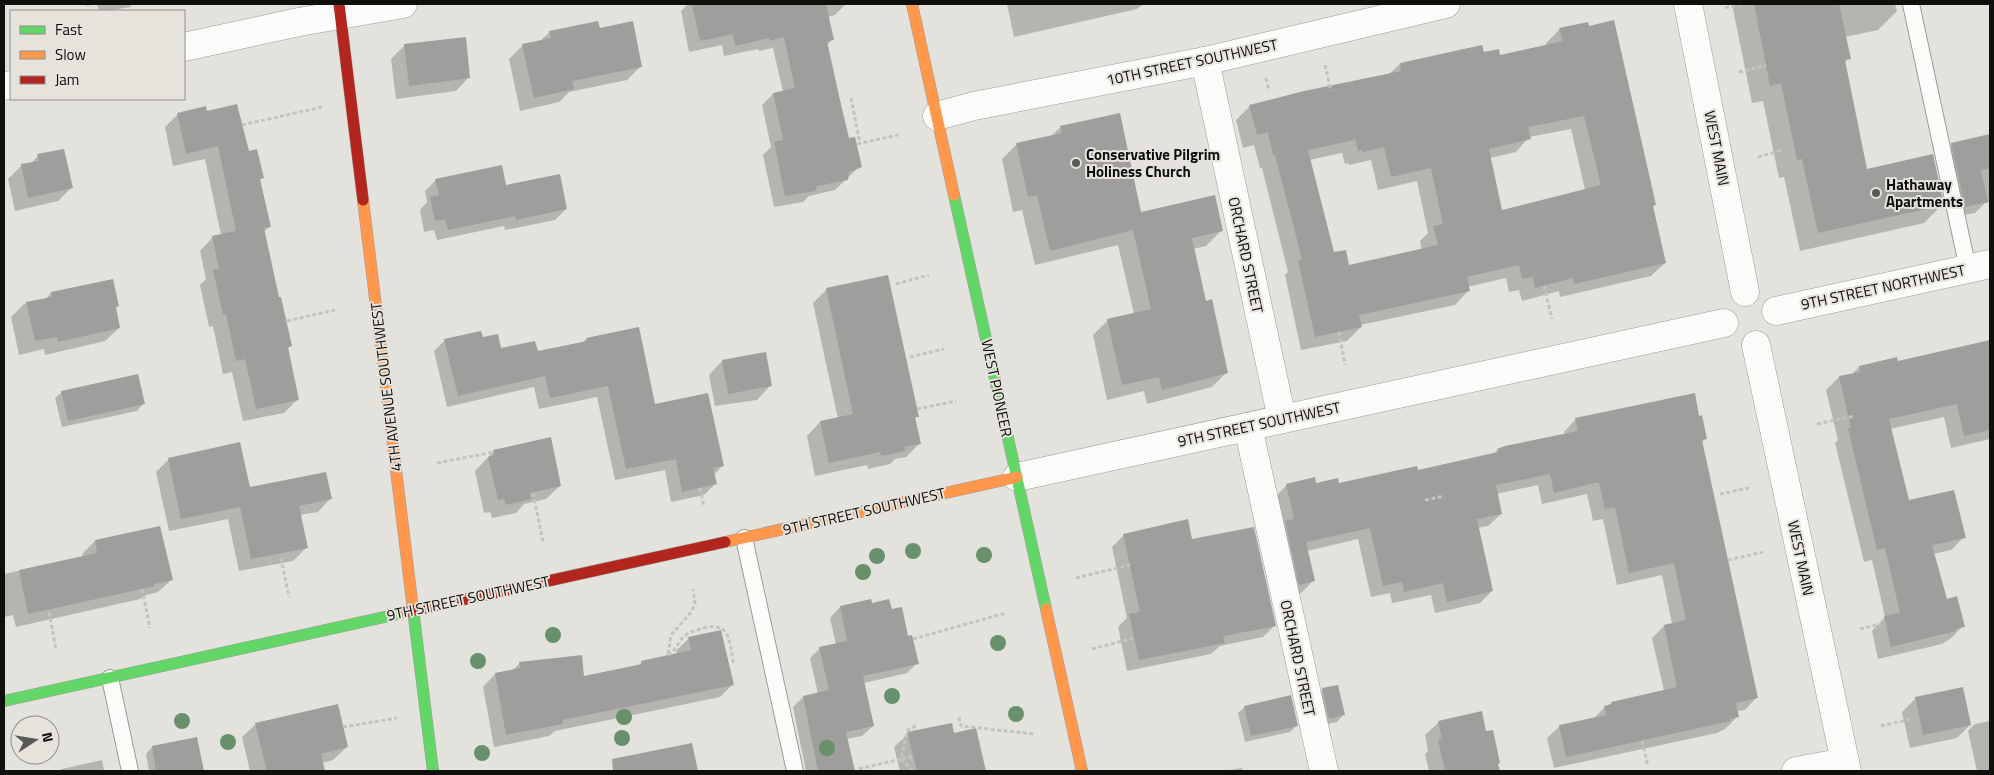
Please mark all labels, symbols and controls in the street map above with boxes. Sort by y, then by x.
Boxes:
legend [10,10,185,100]
text: Fast [55,18,83,41]
street label: 10TH STREET SOUTHWEST [1104,33,1280,91]
text: Slow [55,43,86,66]
text: Jam [55,68,79,91]
street label: WEST MAIN [1698,108,1736,188]
place label: Conservative Pilgrim Holiness Church [1086,143,1220,183]
marker: Conservative Pilgrim Holiness Church [1070,157,1082,169]
place label: Hathaway Apartments [1886,173,1963,213]
marker: Hathaway Apartments [1870,187,1882,199]
street label: ORCHARD STREET [1222,195,1270,315]
street label: 9TH STREET NORTHWEST [1799,258,1967,316]
street label: 4TH AVENUE SOUTHWEST [364,301,408,473]
street label: WEST PIONEER [975,337,1019,439]
street label: 9TH STREET SOUTHWEST [1175,395,1343,453]
street label: 9TH STREET SOUTHWEST [781,481,948,541]
street label: WEST MAIN [1782,518,1820,598]
street label: 9TH STREET SOUTHWEST [384,569,552,627]
street label: ORCHARD STREET [1274,598,1322,718]
north arrow [10,715,60,765]
text: N [37,730,59,744]

